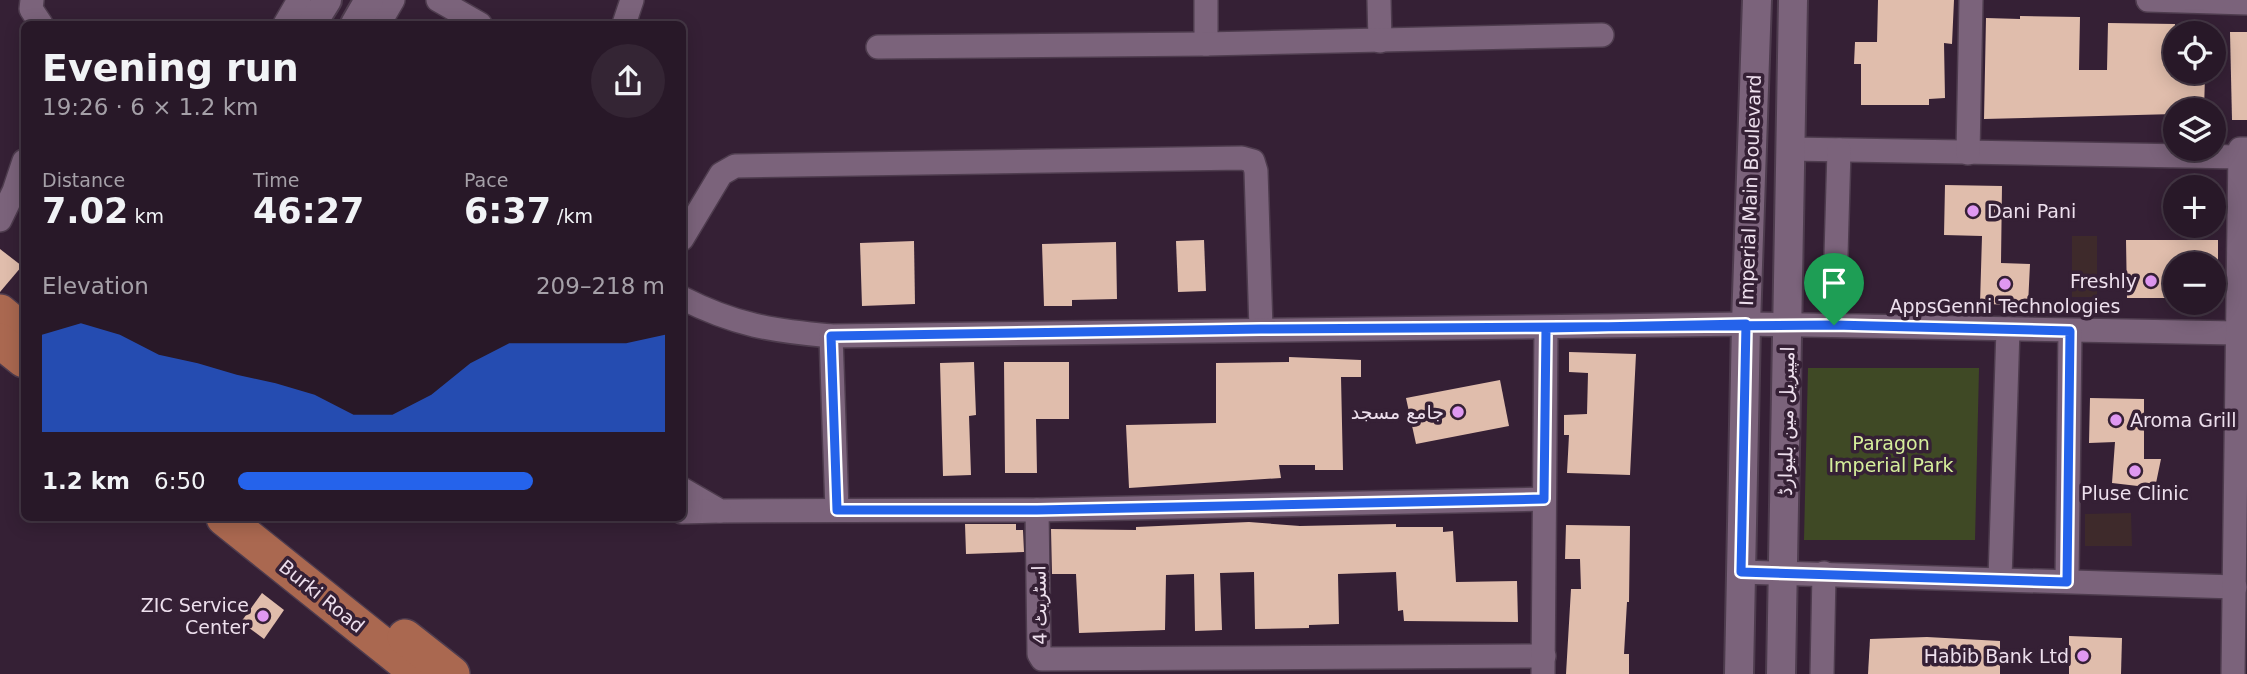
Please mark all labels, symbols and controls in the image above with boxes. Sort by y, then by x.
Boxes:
map controls [2163,21,2226,315]
button: locate [2163,21,2226,84]
button: share [591,44,665,118]
text: Evening run [42,46,299,90]
street label: Imperial Main Boulevard [1735,74,1765,306]
text: 19:26 · 6 × 1.2 km [42,94,258,120]
button: layers [2163,98,2226,161]
text: Distance [42,169,125,191]
text: Time [253,169,300,191]
text: Pace [464,169,508,191]
button: + [2163,175,2226,238]
text: 7.02 [42,191,128,231]
text: 46:27 [253,191,364,231]
text: 6:37 [464,191,551,231]
place label: Dani Pani [1987,200,2076,222]
marker: Dani Pani [1965,203,1981,219]
text: km [128,205,164,227]
text: /km [551,205,593,227]
button: − [2163,252,2226,315]
pin [1804,253,1864,325]
icon: arrive [1815,264,1853,302]
place label: Freshly [2070,270,2137,292]
text: Elevation [42,273,149,299]
text: 209–218 m [536,273,665,299]
marker: Freshly [2143,273,2159,289]
marker: AppsGenni Technologies [1997,276,2013,292]
place label: AppsGenni Technologies [1890,295,2120,317]
street label: امپیریل مین بلیوارڈ [1774,346,1799,496]
place label: جامع مسجد [1351,401,1444,424]
marker: جامع مسجد [1450,404,1466,420]
place label: Aroma Grill [2130,409,2237,431]
marker: Aroma Grill [2108,412,2124,428]
park label: Paragon Imperial Park [1829,432,1953,476]
marker: Pluse Clinic [2127,463,2143,479]
text: 1.2 km [42,468,130,494]
text: 6:50 [154,468,206,494]
place label: Pluse Clinic [2081,482,2189,504]
street label: Burki Road [275,555,369,637]
street label: اسٹریٹ 4 [1027,565,1052,645]
place label: ZIC Service Center [141,594,249,638]
marker: ZIC Service Center [255,608,271,624]
place label: Habib Bank Ltd [1924,645,2069,667]
marker: Habib Bank Ltd [2075,648,2091,664]

